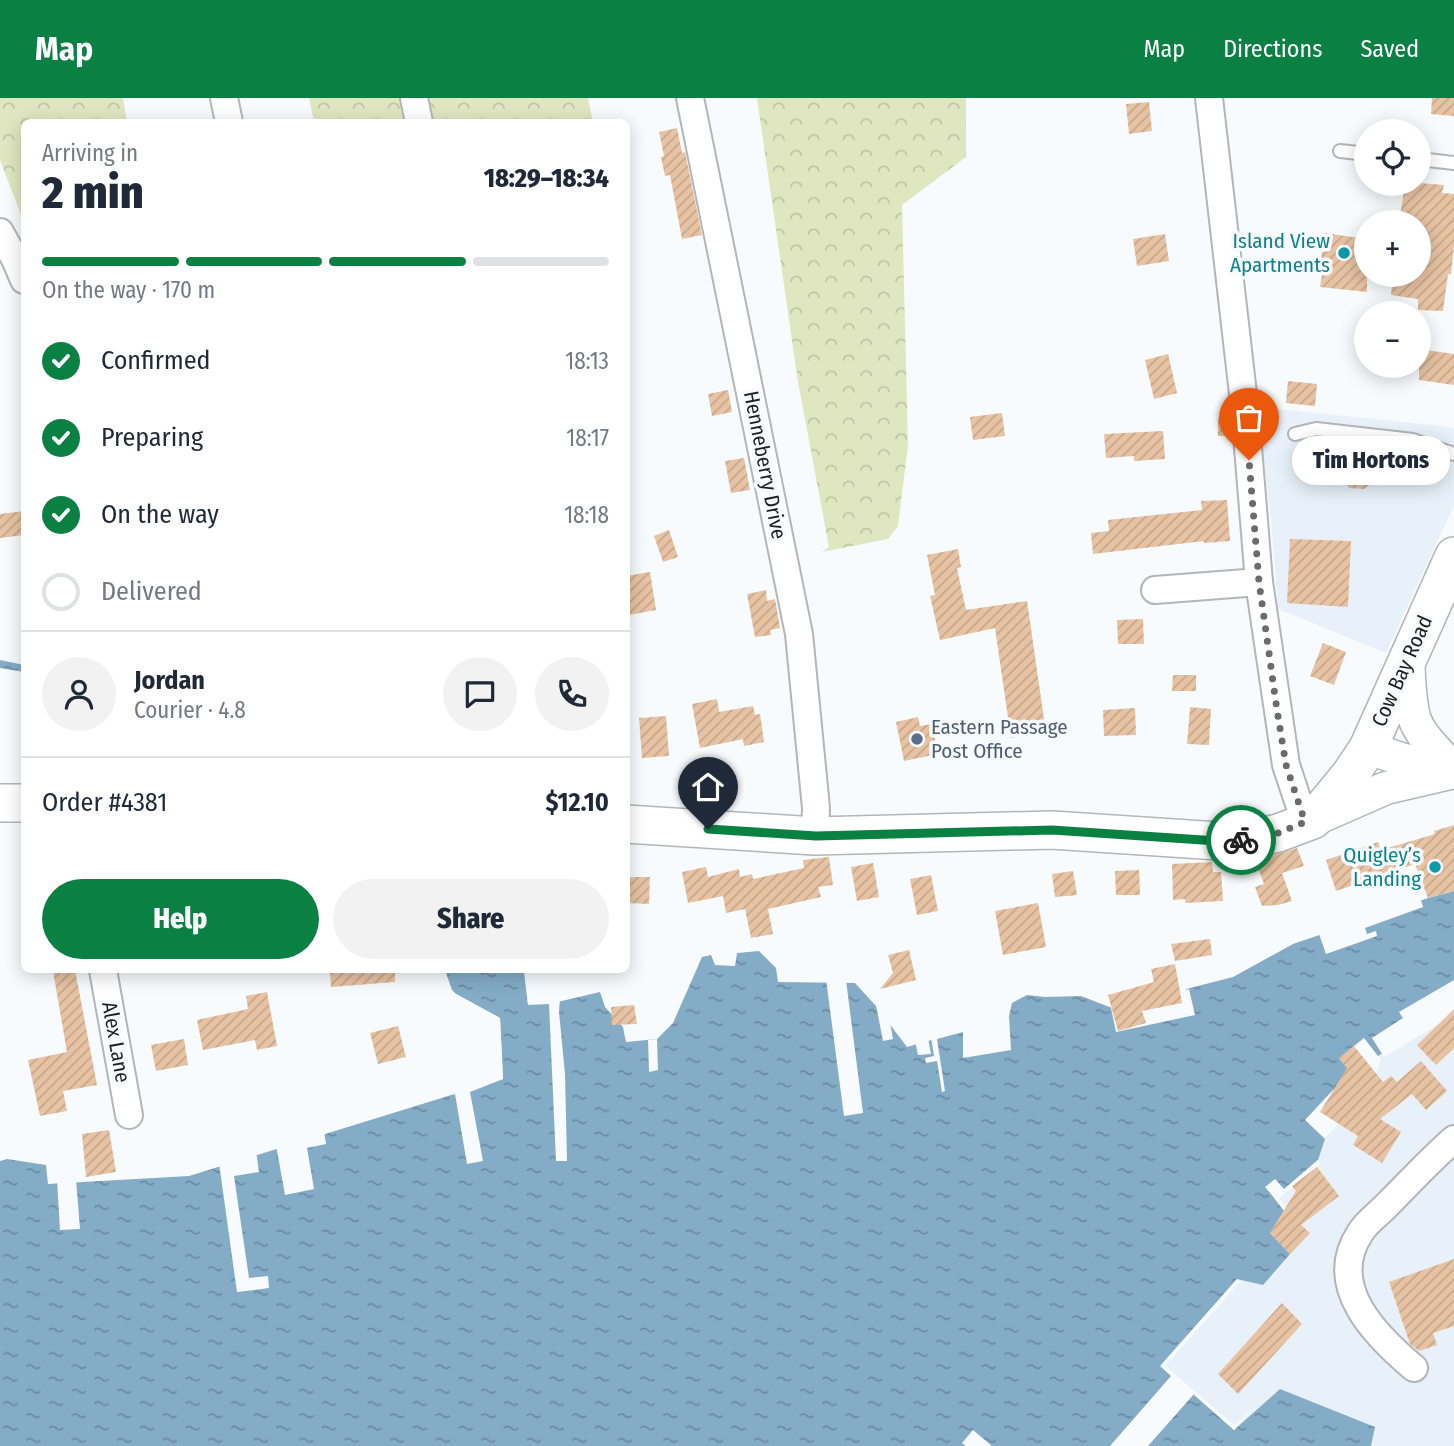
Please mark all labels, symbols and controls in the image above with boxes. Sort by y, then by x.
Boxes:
text: Map [35,29,93,69]
text: Map [1144,35,1185,63]
text: Directions [1223,35,1322,63]
text: Saved [1360,35,1419,63]
map controls [1354,119,1431,378]
button: locate [1354,119,1431,196]
text: Arriving in [42,139,138,167]
text: 18:29–18:34 [484,163,609,194]
text: 2 min [42,165,144,220]
button: + [1354,210,1431,287]
place label: Island View Apartments [1230,228,1330,278]
marker: Island View Apartments [1336,245,1352,261]
text: On the way · 170 m [42,276,215,304]
button: − [1354,301,1431,378]
icon: check [42,342,80,380]
text: Confirmed [101,345,211,376]
text: 18:13 [565,347,609,375]
pin [1219,388,1279,460]
street label: Henneberry Drive [738,389,792,541]
icon: bag [1230,399,1268,437]
icon: check [42,419,80,457]
text: Preparing [101,422,203,453]
text: 18:17 [566,424,609,452]
callout: Tim Hortons [1291,436,1448,484]
text: Tim Hortons [1313,446,1429,474]
icon: check [42,496,80,534]
text: On the way [101,499,219,530]
text: 18:18 [564,501,609,529]
text: Delivered [101,576,202,607]
street label: Cow Bay Road [1366,611,1438,731]
button: person [42,657,116,731]
button: chat [443,657,517,731]
button: phone [535,657,609,731]
text: Jordan [134,665,205,696]
text: Courier · 4.8 [134,696,246,724]
place label: Eastern Passage Post Office [931,714,1068,764]
marker: Eastern Passage Post Office [909,731,925,747]
pin [678,757,738,829]
icon: home [689,768,727,806]
text: Order #4381 [42,787,167,818]
text: $12.10 [545,787,609,818]
courier [1206,805,1276,875]
icon: bike [1222,821,1260,859]
place label: Quigley’s Landing [1343,842,1421,892]
marker: Quigley’s Landing [1427,859,1443,875]
button: Help [42,879,319,959]
button: Share [333,879,609,959]
street label: Alex Lane [96,1000,136,1084]

